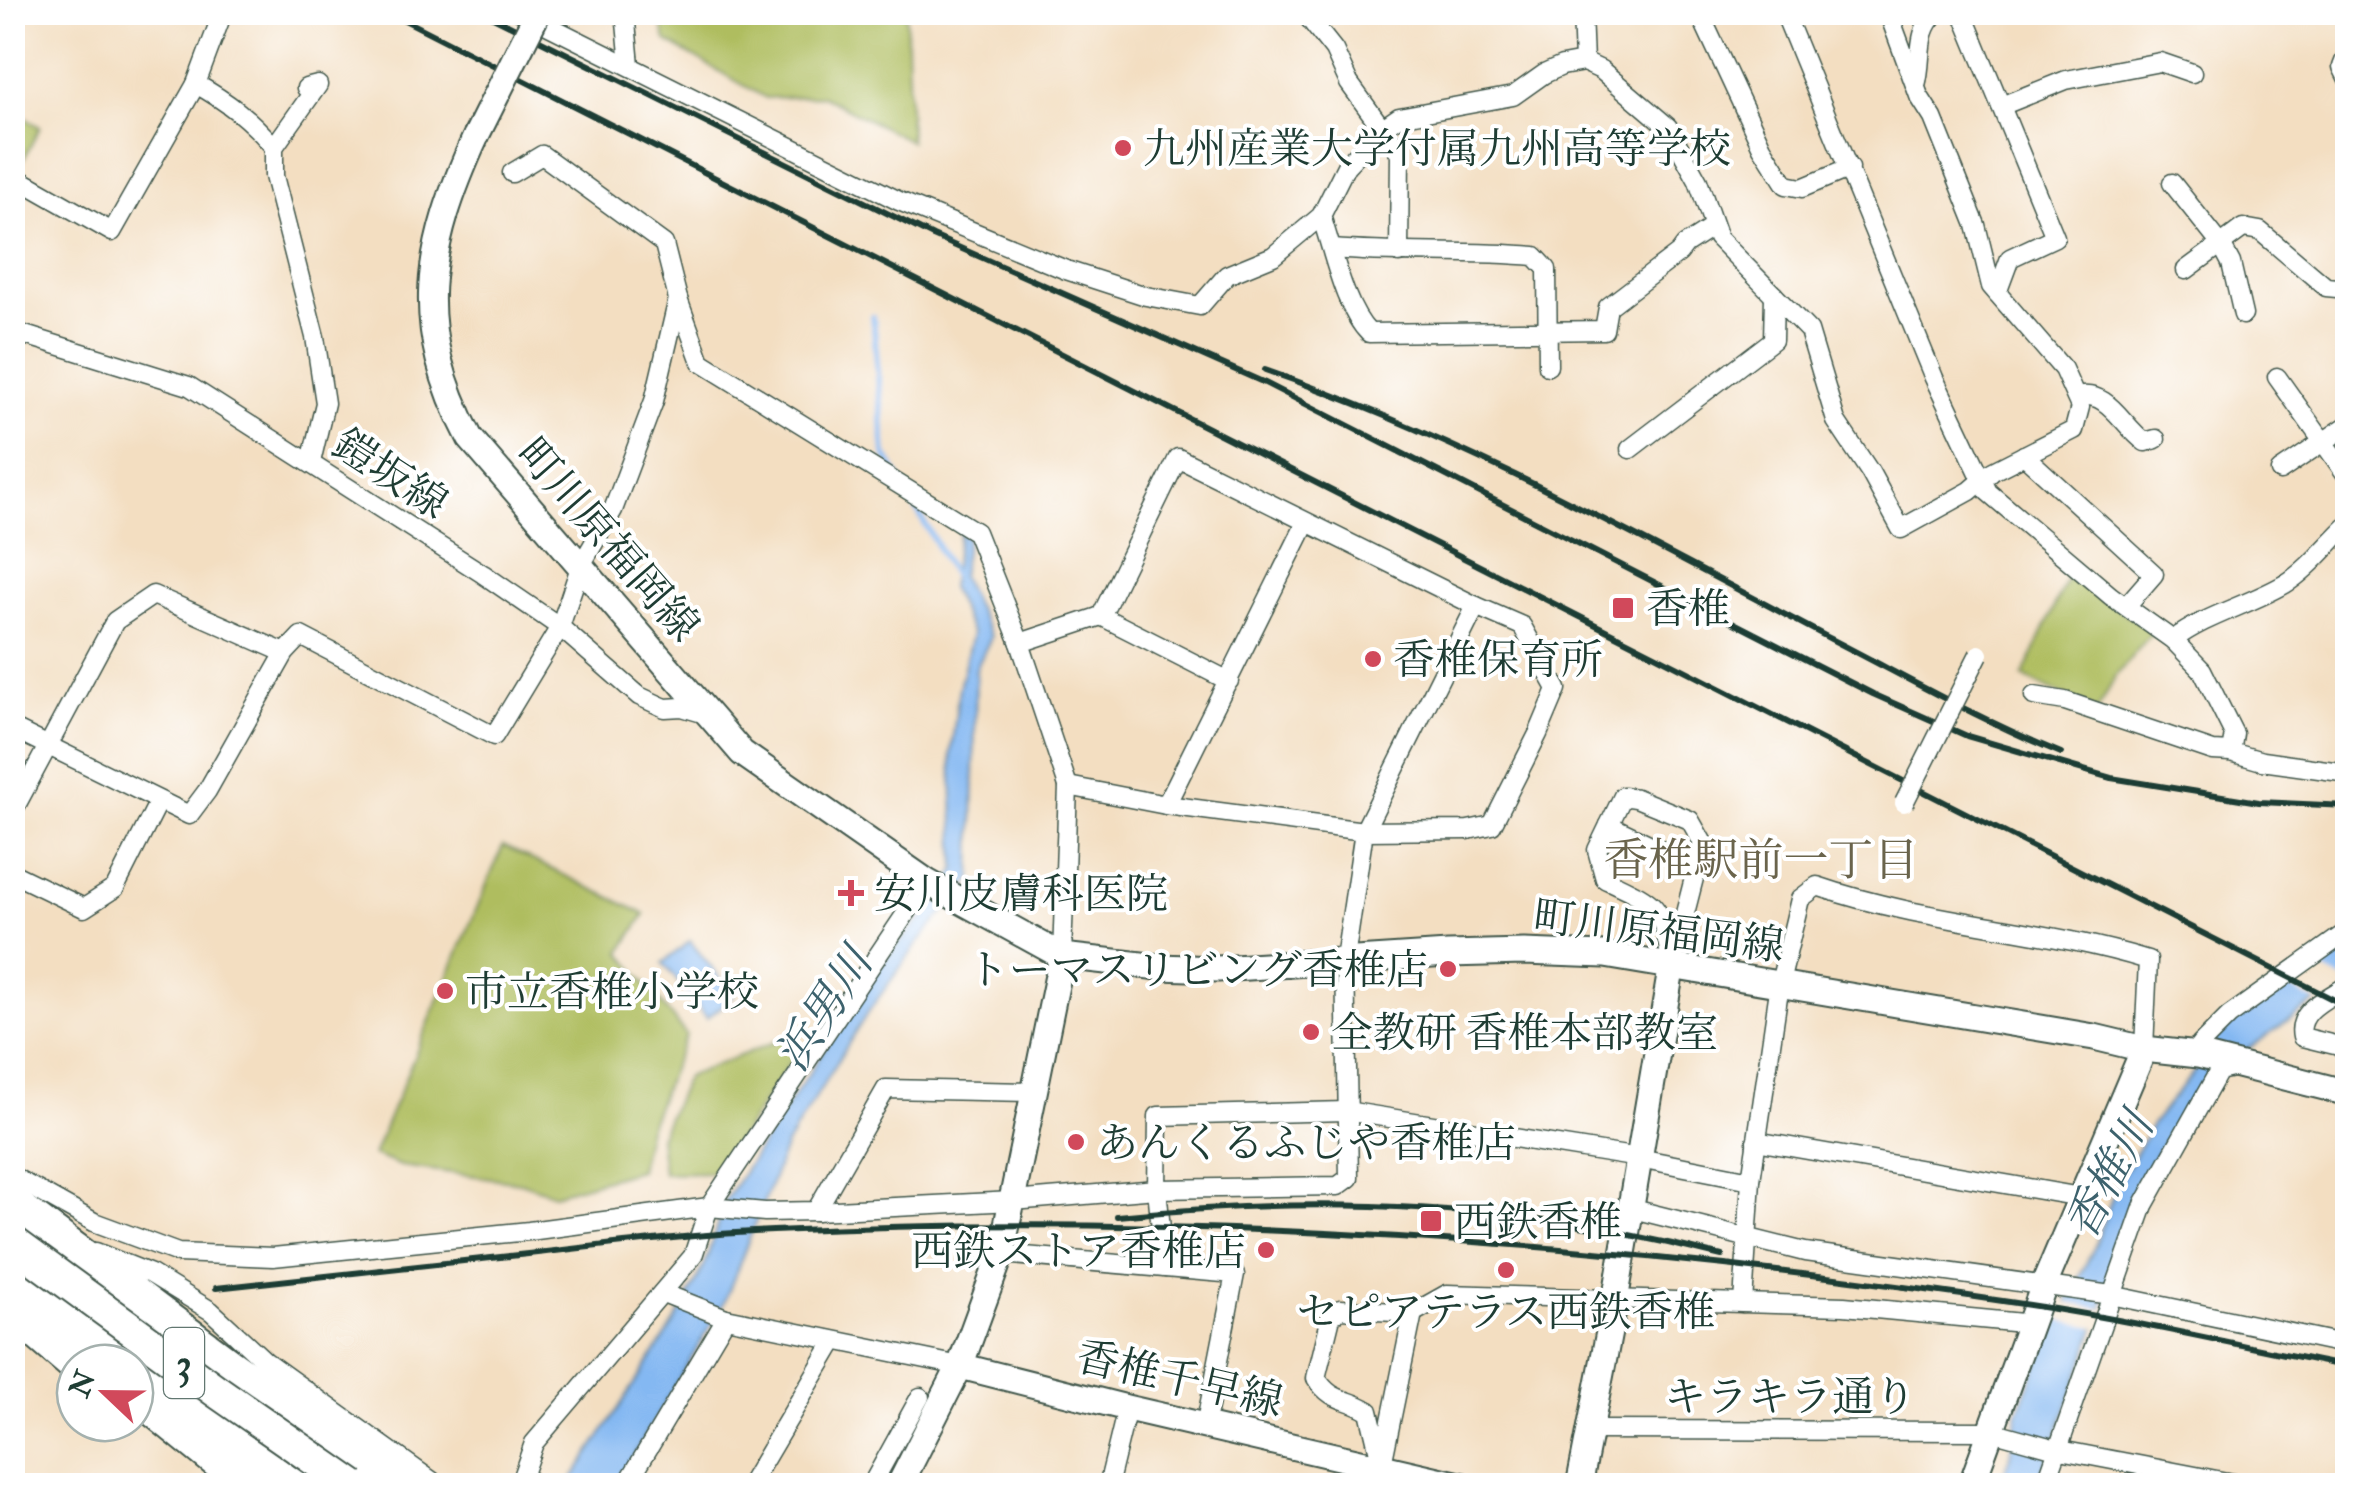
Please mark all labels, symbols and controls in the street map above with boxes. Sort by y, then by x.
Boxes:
place label: 九州産業大学付属九州高等学校 [1143,124,1731,176]
marker: 九州産業大学付属九州高等学校 [1112,137,1134,159]
street label: 鎧坂線 [323,419,457,531]
street label: 町川原福岡線 [505,428,710,652]
place label: 香椎 [1646,584,1730,636]
marker: 香椎 [1610,595,1636,621]
place label: 香椎保育所 [1393,635,1603,687]
marker: 香椎保育所 [1362,648,1384,670]
district label: 香椎駅前一丁目 [1603,833,1919,889]
place label: 安川皮膚科医院 [874,869,1168,921]
marker: 安川皮膚科医院 [838,880,864,906]
street label: 町川原福岡線 [1531,891,1787,973]
water label: 浜男川 [764,934,888,1082]
place label: トーマスリビング香椎店 [967,945,1428,997]
marker: トーマスリビング香椎店 [1437,958,1459,980]
place label: 市立香椎小学校 [465,967,759,1019]
marker: 市立香椎小学校 [434,980,456,1002]
place label: 全教研 香椎本部教室 [1331,1008,1718,1060]
marker: 全教研 香椎本部教室 [1300,1021,1322,1043]
water label: 香椎川 [2053,1099,2169,1249]
place label: あんくるふじや香椎店 [1096,1118,1516,1170]
marker: あんくるふじや香椎店 [1065,1131,1087,1153]
place label: 西鉄香椎 [1454,1197,1622,1249]
marker: 西鉄香椎 [1418,1208,1444,1234]
place label: 西鉄ストア香椎店 [911,1226,1246,1278]
marker: 西鉄ストア香椎店 [1255,1239,1277,1261]
marker: セピアテラス西鉄香椎 [1495,1259,1517,1281]
place label: セピアテラス西鉄香椎 [1297,1287,1715,1339]
road number: 3 [164,1328,204,1398]
street label: 香椎千早線 [1071,1331,1288,1429]
north arrow [55,1343,155,1443]
text: N [62,1365,104,1403]
street label: キラキラ通り [1664,1372,1916,1424]

